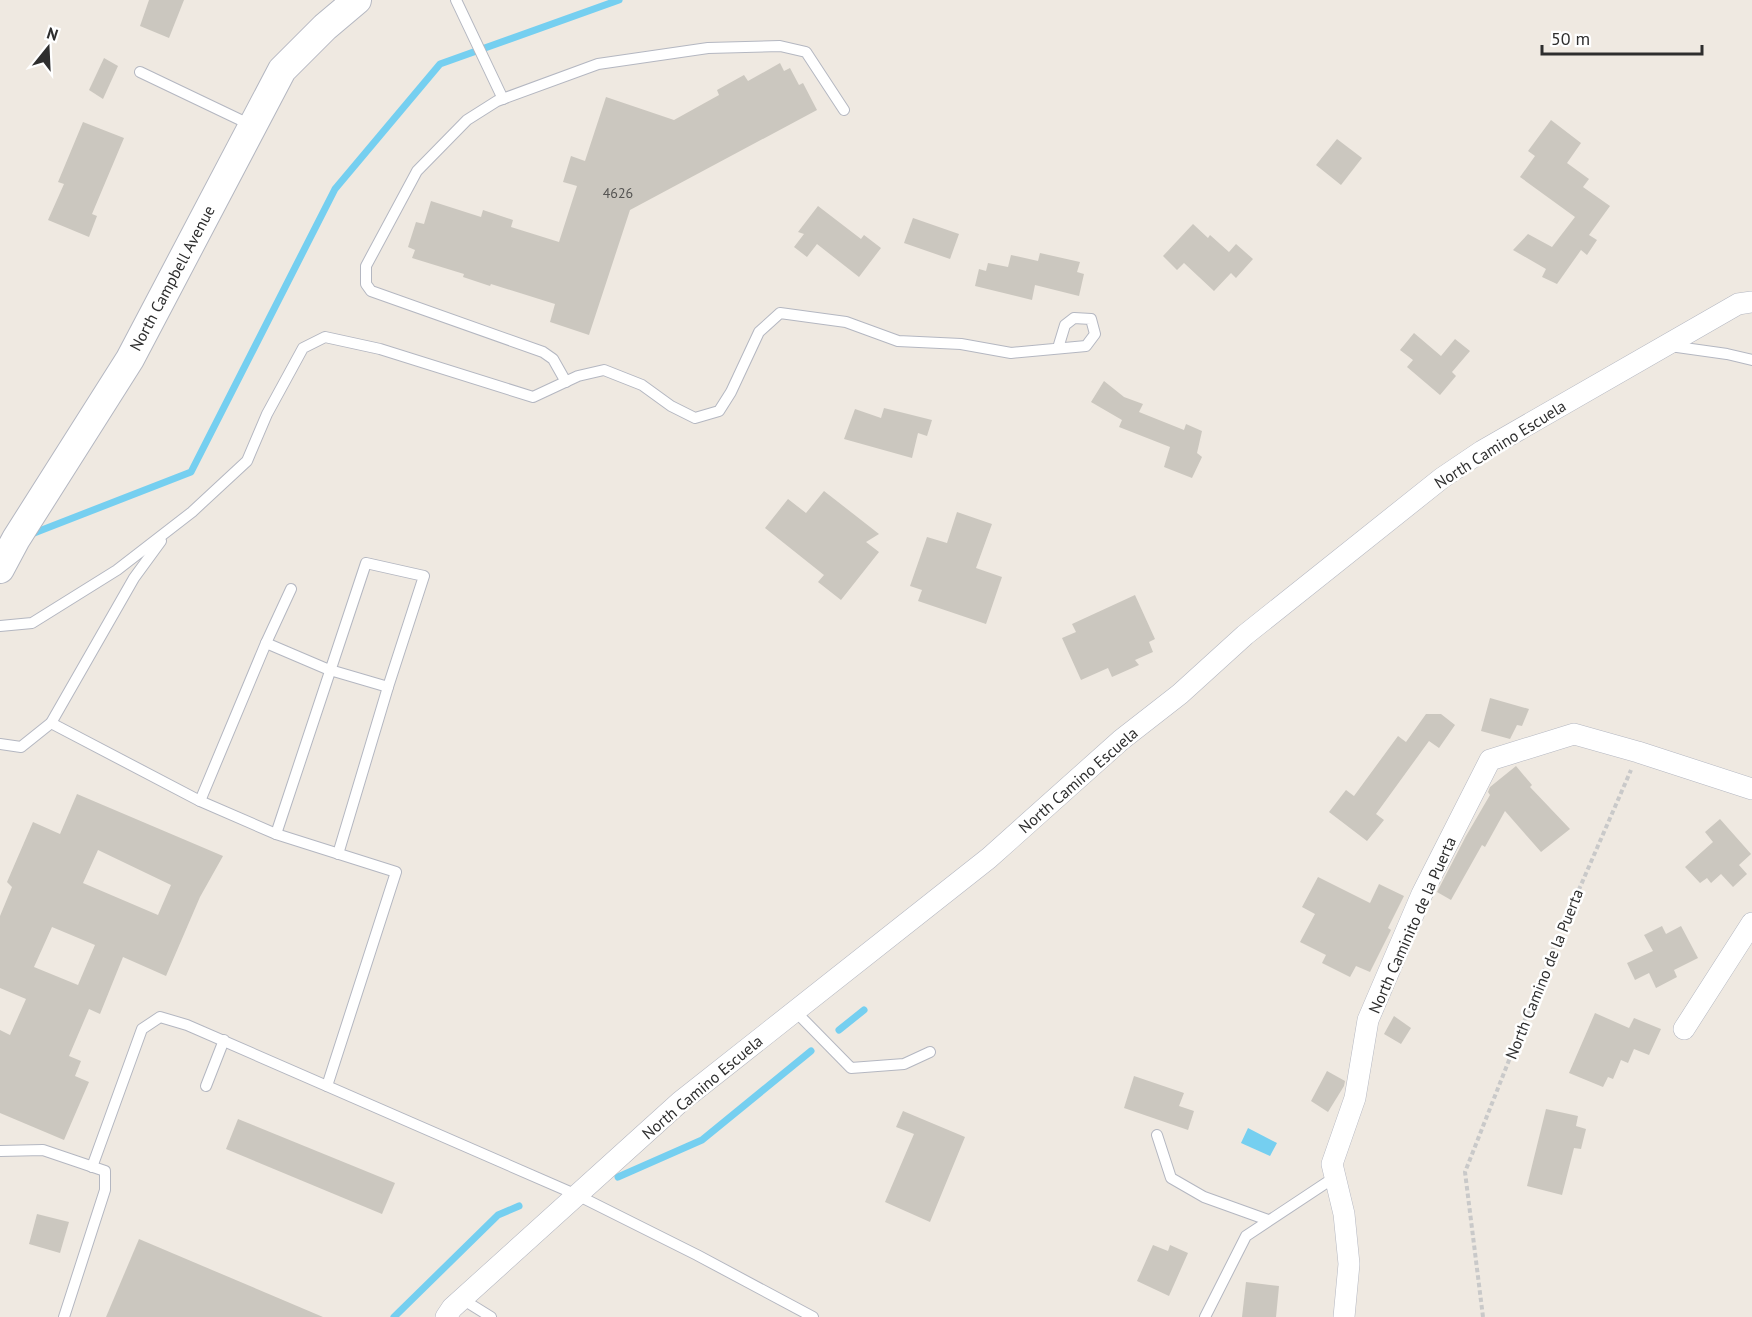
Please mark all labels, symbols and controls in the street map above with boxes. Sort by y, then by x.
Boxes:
north arrow [18,18,78,78]
scale bar [1542,18,1702,56]
text: N [45,23,61,45]
text: 50 m [1551,27,1590,50]
house number: 4626 [603,184,633,202]
street label: North Campbell Avenue [125,202,219,354]
street label: North Camino Escuela [1431,395,1569,493]
street label: North Camino Escuela [1014,723,1142,837]
street label: North Caminito de la Puerta [1364,834,1460,1016]
street label: North Camino de la Puerta [1501,886,1587,1062]
street label: North Camino Escuela [638,1031,766,1143]

